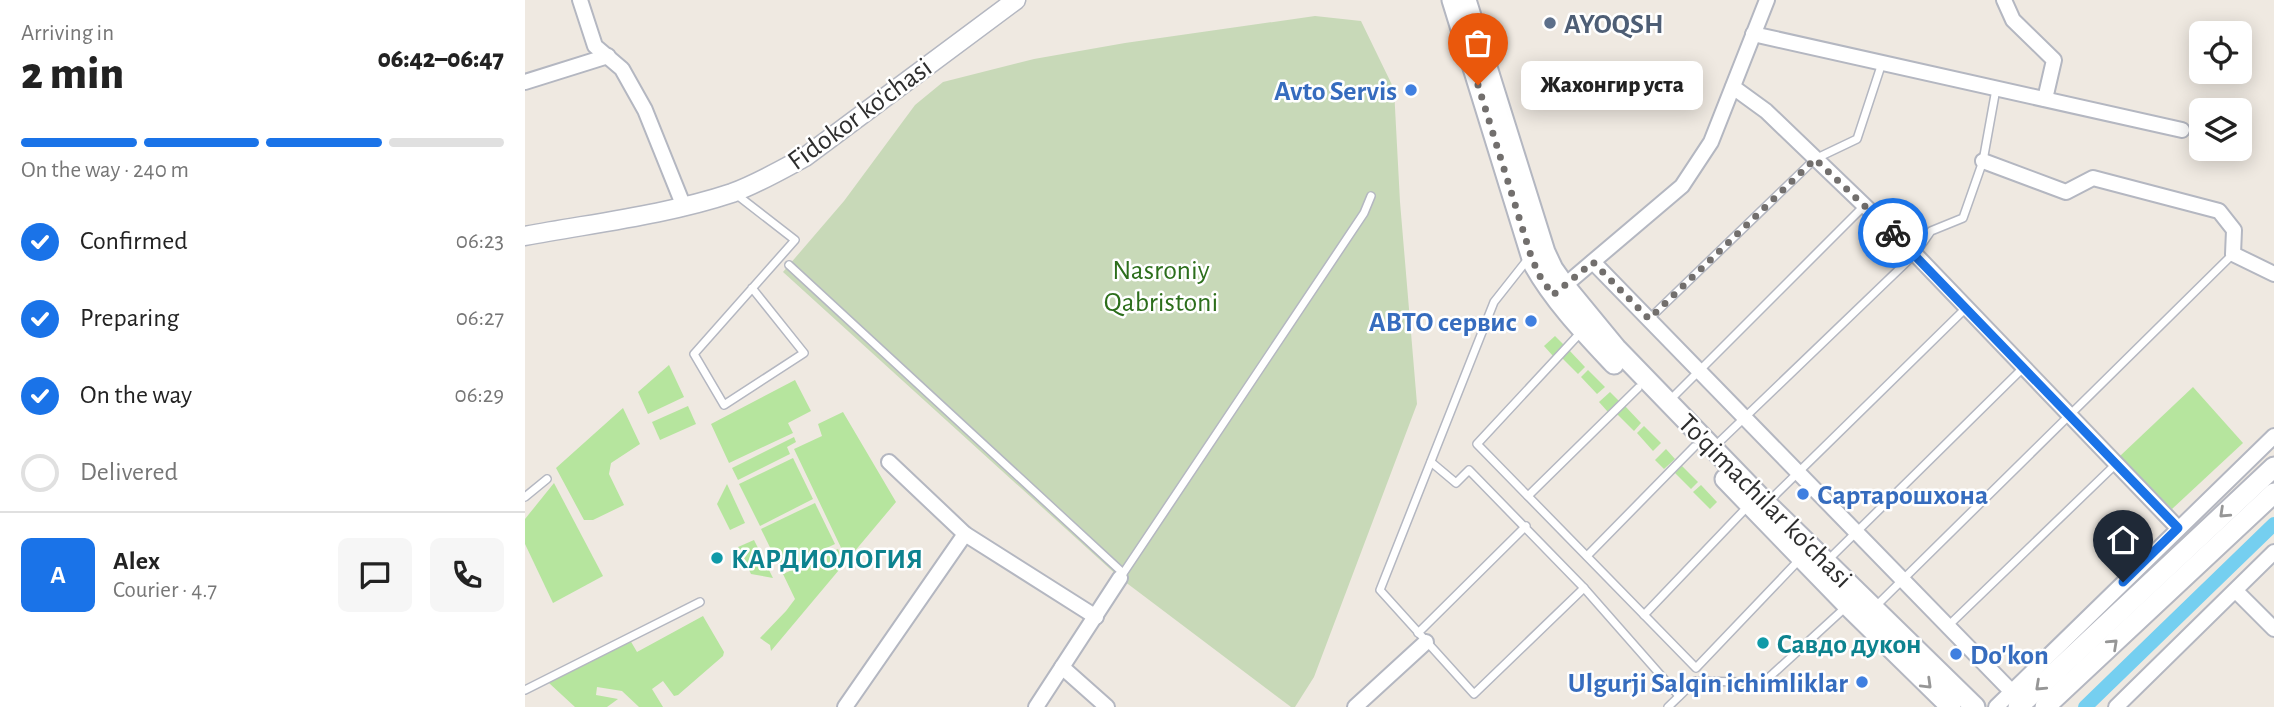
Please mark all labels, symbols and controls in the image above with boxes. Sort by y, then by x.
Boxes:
place label: AYOQSH [1564,11,1663,39]
pin [1448,13,1508,85]
marker: AYOQSH [1542,15,1558,31]
map controls [2189,21,2252,161]
button: locate [2189,21,2252,84]
text: Arriving in [21,22,114,45]
icon: bag [1459,24,1497,62]
text: 06:42–06:47 [377,46,504,72]
text: 2 min [21,51,124,97]
street label: Fidokor ko'chasi [783,53,937,176]
callout: Жахонгир уста [1520,60,1702,110]
text: Жахонгир уста [1540,74,1684,97]
place label: Avto Servis [1274,78,1397,106]
marker: Avto Servis [1403,82,1419,98]
button: layers [2189,98,2252,161]
text: On the way · 240 m [21,159,189,182]
courier [1858,198,1928,268]
icon: bike [1874,214,1912,252]
icon: check [21,223,59,261]
text: Confirmed [80,228,188,254]
text: 06:23 [456,230,504,253]
park label: Nasroniy Qabristoni [1104,257,1218,317]
icon: check [21,300,59,338]
text: Preparing [80,305,179,331]
text: 06:27 [456,307,504,330]
place label: АВТО сервис [1369,309,1517,337]
marker: АВТО сервис [1523,313,1539,329]
icon: check [21,377,59,415]
text: On the way [80,382,192,408]
text: 06:29 [455,384,504,407]
street label: To'qimachilar ko'chasi [1672,409,1857,594]
text: Delivered [80,459,178,485]
place label: Сартарошхона [1817,482,1988,510]
marker: Сартарошхона [1795,486,1811,502]
one-way arrow [2219,505,2232,518]
pin [2093,510,2153,582]
icon: home [2104,521,2142,559]
button: chat [338,538,412,612]
button: phone [430,538,504,612]
place label: КАРДИОЛОГИЯ [731,546,923,574]
text: Alex [113,548,160,574]
marker: КАРДИОЛОГИЯ [709,550,725,566]
text: A [50,562,66,588]
text: Courier · 4.7 [113,579,217,602]
place label: Cавдо дукон [1777,631,1921,659]
marker: Cавдо дукон [1755,635,1771,651]
one-way arrow [2105,639,2118,652]
place label: Do'kon [1970,642,2049,670]
marker: Do'kon [1948,646,1964,662]
place label: Ulgurji Salqin ichimliklar [1568,670,1848,698]
marker: Ulgurji Salqin ichimliklar [1854,674,1870,690]
one-way arrow [1919,675,1932,688]
one-way arrow [2035,677,2048,690]

